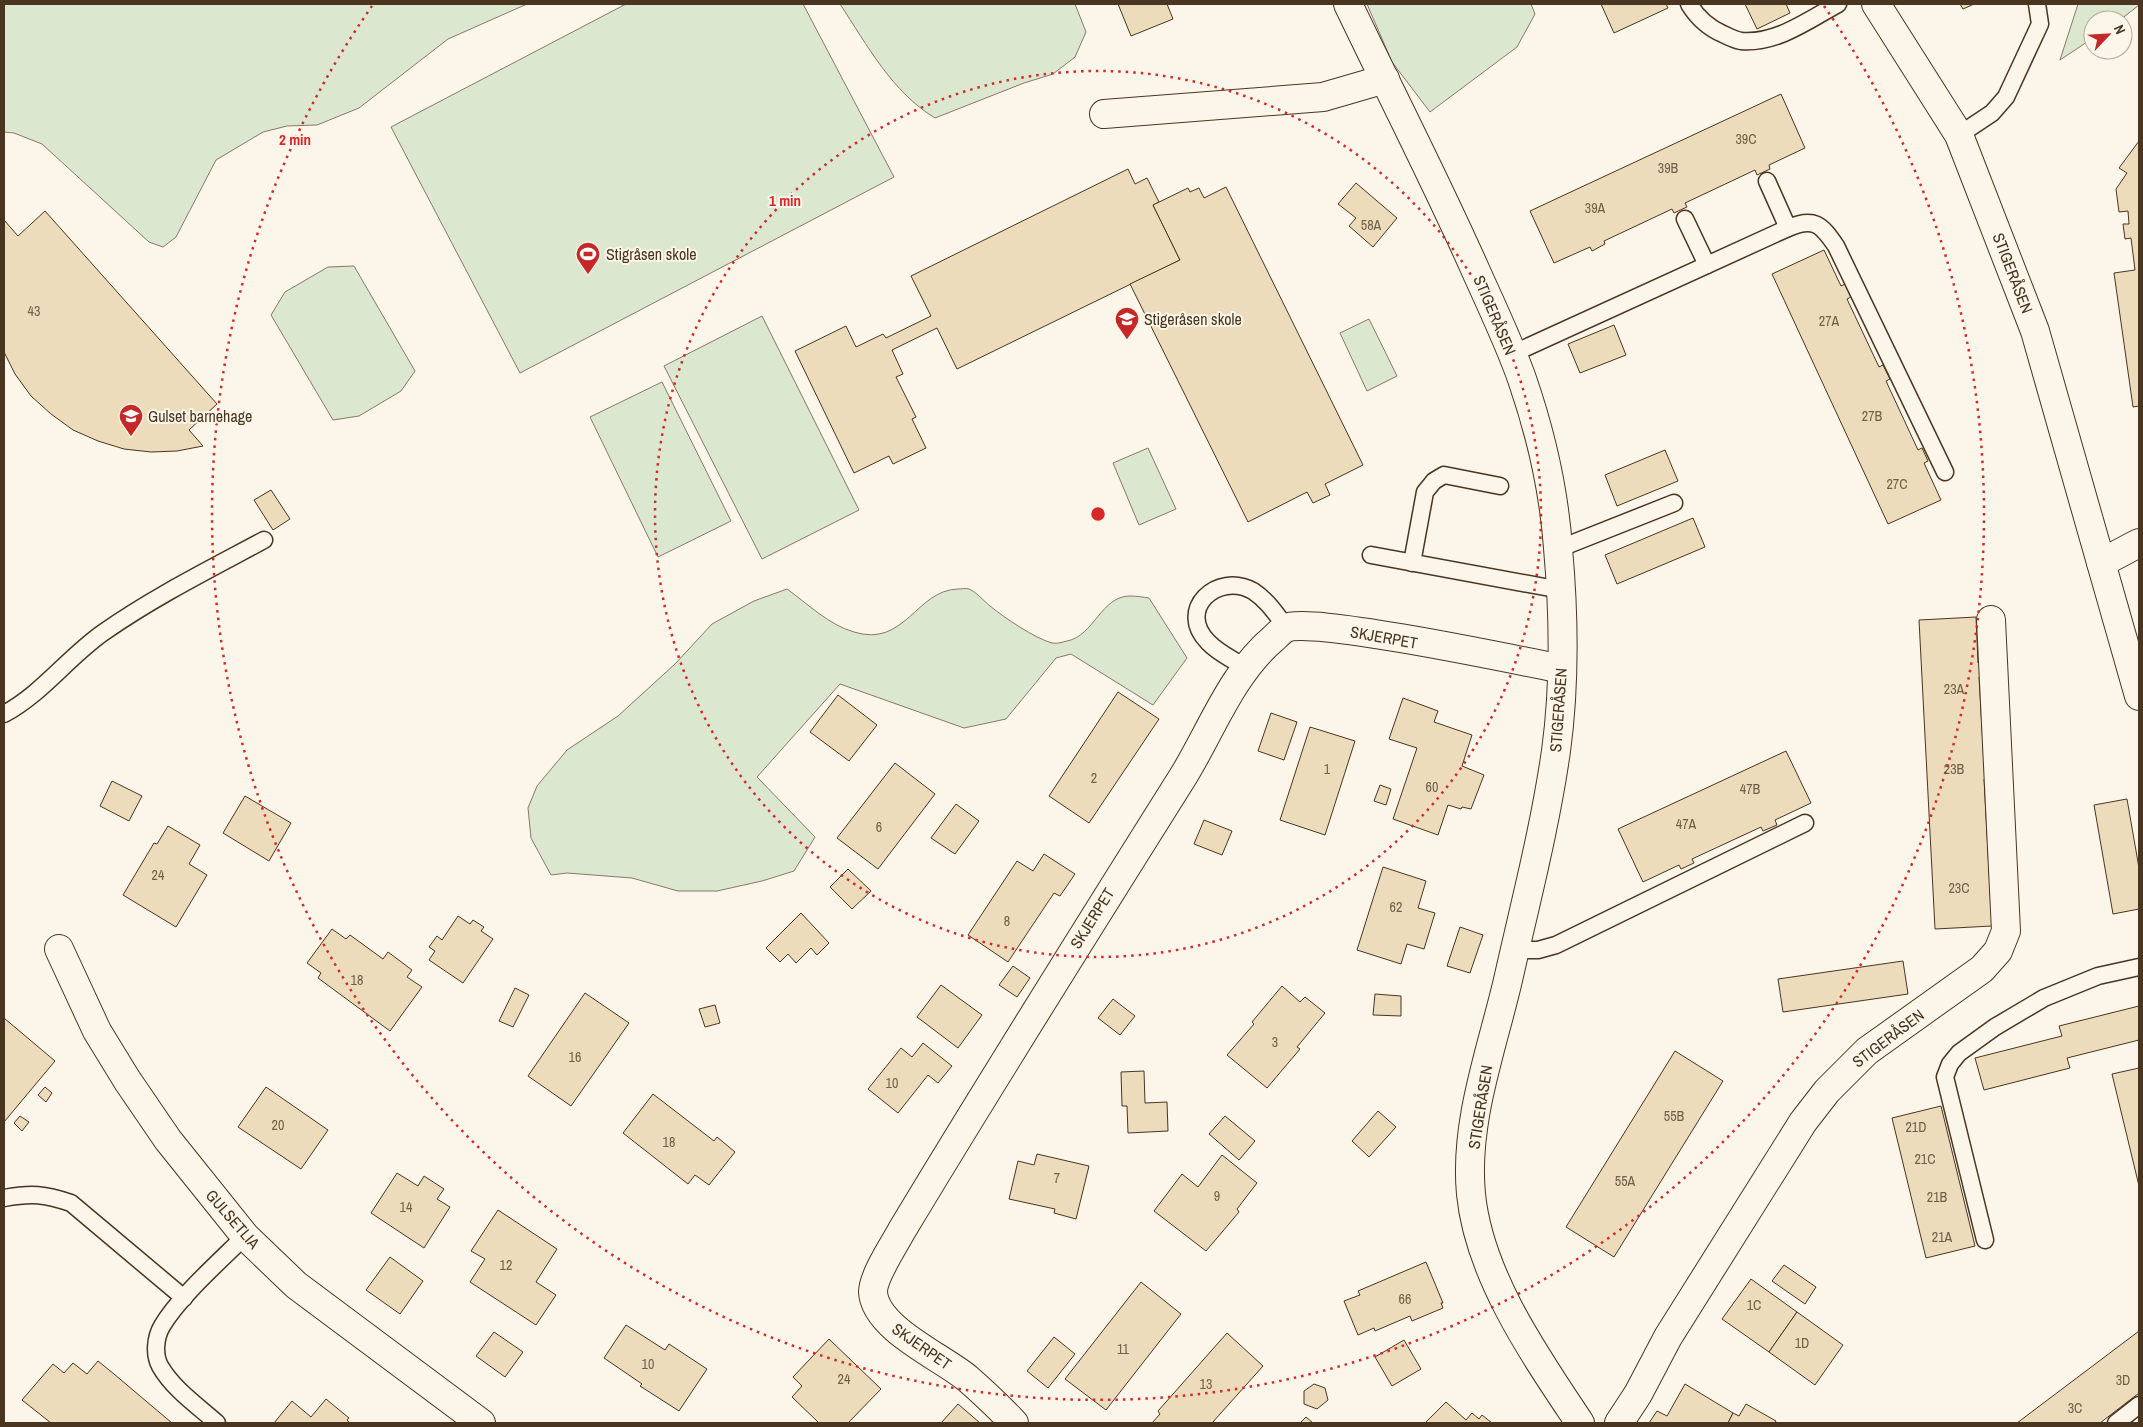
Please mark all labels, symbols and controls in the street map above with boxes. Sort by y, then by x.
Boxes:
north arrow [2083,10,2133,60]
text: N [2110,22,2130,37]
text: 2 min [279,129,311,150]
house number: 39C [1735,130,1757,148]
house number: 39B [1658,159,1679,177]
text: 1 min [769,190,801,211]
house number: 39A [1585,199,1606,217]
house number: 58A [1361,216,1382,234]
street label: STIGERÅSEN [1988,230,2038,316]
sports icon: Stigråsen skole [575,241,601,275]
place label: Stigråsen skole [606,243,696,265]
street label: STIGERÅSEN [1468,272,1522,358]
house number: 43 [28,302,40,320]
school or university icon: Stigeråsen skole [1114,306,1140,340]
place label: Stigeråsen skole [1144,308,1242,330]
house number: 27A [1819,312,1840,330]
school or university icon: Gulset barnehage [118,403,144,437]
place label: Gulset barnehage [148,405,252,427]
house number: 27B [1862,407,1883,425]
house number: 27C [1886,475,1908,493]
centre of rings [1089,505,1107,523]
street label: SKJERPET [1349,620,1419,654]
street label: STIGERÅSEN [1544,667,1572,753]
house number: 23A [1944,680,1965,698]
house number: 1 [1324,760,1331,778]
house number: 23B [1944,760,1965,778]
house number: 2 [1091,769,1097,787]
house number: 60 [1426,778,1438,796]
house number: 47B [1740,780,1761,798]
house number: 47A [1676,815,1697,833]
house number: 6 [876,818,882,836]
house number: 24 [152,866,165,884]
house number: 23C [1948,879,1970,897]
street label: SKJERPET [1065,883,1119,953]
house number: 62 [1390,898,1402,916]
house number: 8 [1004,912,1010,930]
house number: 18 [351,971,363,989]
street label: STIGERÅSEN [1848,1004,1928,1072]
house number: 3 [1272,1033,1278,1051]
house number: 16 [569,1048,581,1066]
street label: STIGERÅSEN [1463,1064,1497,1150]
house number: 10 [886,1074,898,1092]
house number: 55B [1664,1107,1685,1125]
house number: 20 [272,1116,284,1134]
house number: 21D [1905,1118,1927,1136]
house number: 18 [663,1133,675,1151]
house number: 21C [1914,1150,1936,1168]
house number: 7 [1054,1169,1060,1187]
house number: 55A [1615,1172,1636,1190]
street label: GULSETLIA [201,1185,265,1254]
house number: 9 [1214,1187,1220,1205]
house number: 21B [1927,1188,1948,1206]
house number: 14 [400,1198,413,1216]
house number: 21A [1932,1228,1953,1246]
house number: 12 [500,1256,512,1274]
house number: 66 [1399,1290,1411,1308]
house number: 1C [1747,1296,1761,1314]
street label: SKJERPET [888,1318,956,1374]
house number: 1D [1795,1334,1809,1352]
house number: 11 [1117,1340,1130,1358]
house number: 10 [642,1355,654,1373]
house number: 24 [838,1370,851,1388]
house number: 3D [2116,1371,2130,1389]
house number: 13 [1200,1375,1212,1393]
house number: 3C [2068,1399,2082,1417]

